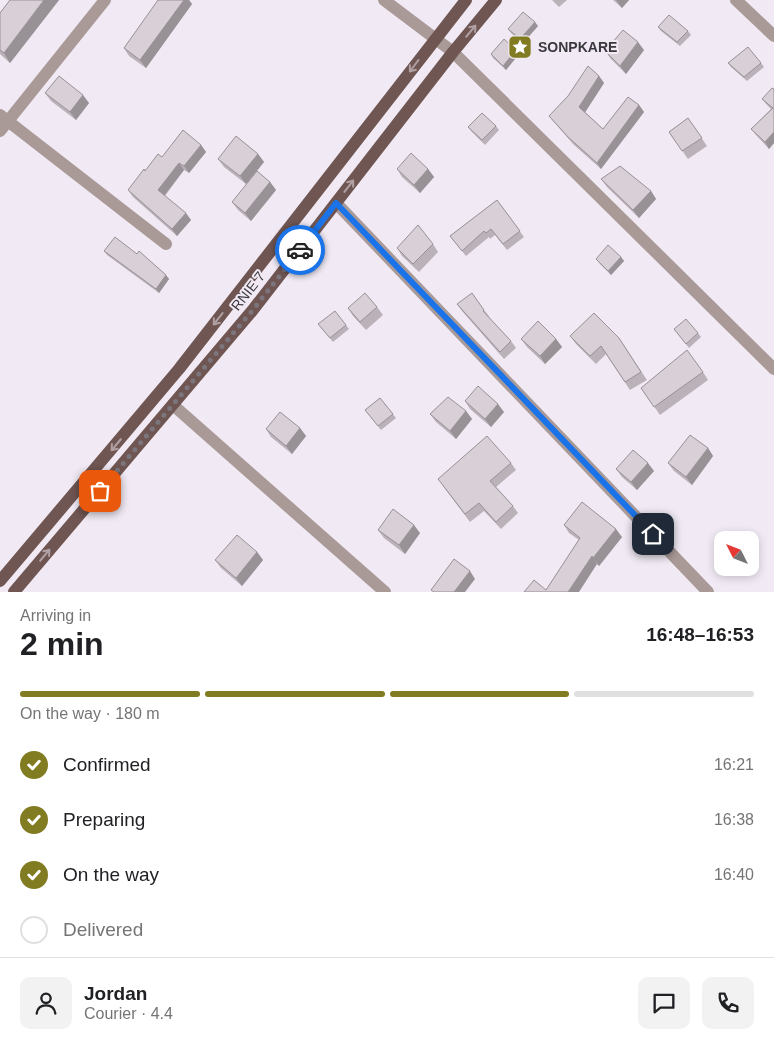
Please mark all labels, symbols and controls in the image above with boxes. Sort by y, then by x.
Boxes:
one-way arrow [465,25,476,38]
place icon: SONPKARE [507,34,533,60]
place label: SONPKARE [538,39,617,55]
one-way arrow [409,59,419,73]
one-way arrow [343,180,354,193]
courier [275,225,325,275]
icon: car [286,236,314,264]
street label: RNIE 7 [228,268,268,314]
one-way arrow [213,312,224,325]
one-way arrow [111,438,122,451]
pin [79,470,121,512]
icon: bag [86,477,114,505]
pin [632,513,674,555]
icon: home [639,520,667,548]
north arrow [714,531,759,576]
map controls [714,531,759,576]
one-way arrow [40,549,51,562]
text: Arriving in [20,607,91,624]
text: 16:48–16:53 [646,624,754,645]
text: 2 min [20,626,104,662]
text: On the way · 180 m [20,705,160,722]
icon: check [20,751,48,779]
text: Confirmed [63,754,151,775]
text: 16:21 [714,756,754,773]
icon: check [20,806,48,834]
text: Preparing [63,809,145,830]
text: 16:38 [714,811,754,828]
icon: check [20,861,48,889]
text: On the way [63,864,159,885]
text: 16:40 [714,866,754,883]
text: Delivered [63,919,143,940]
button: person [20,977,72,1029]
button: chat [638,977,690,1029]
button: phone [702,977,754,1029]
text: Jordan [84,983,147,1004]
text: Courier · 4.4 [84,1005,173,1022]

